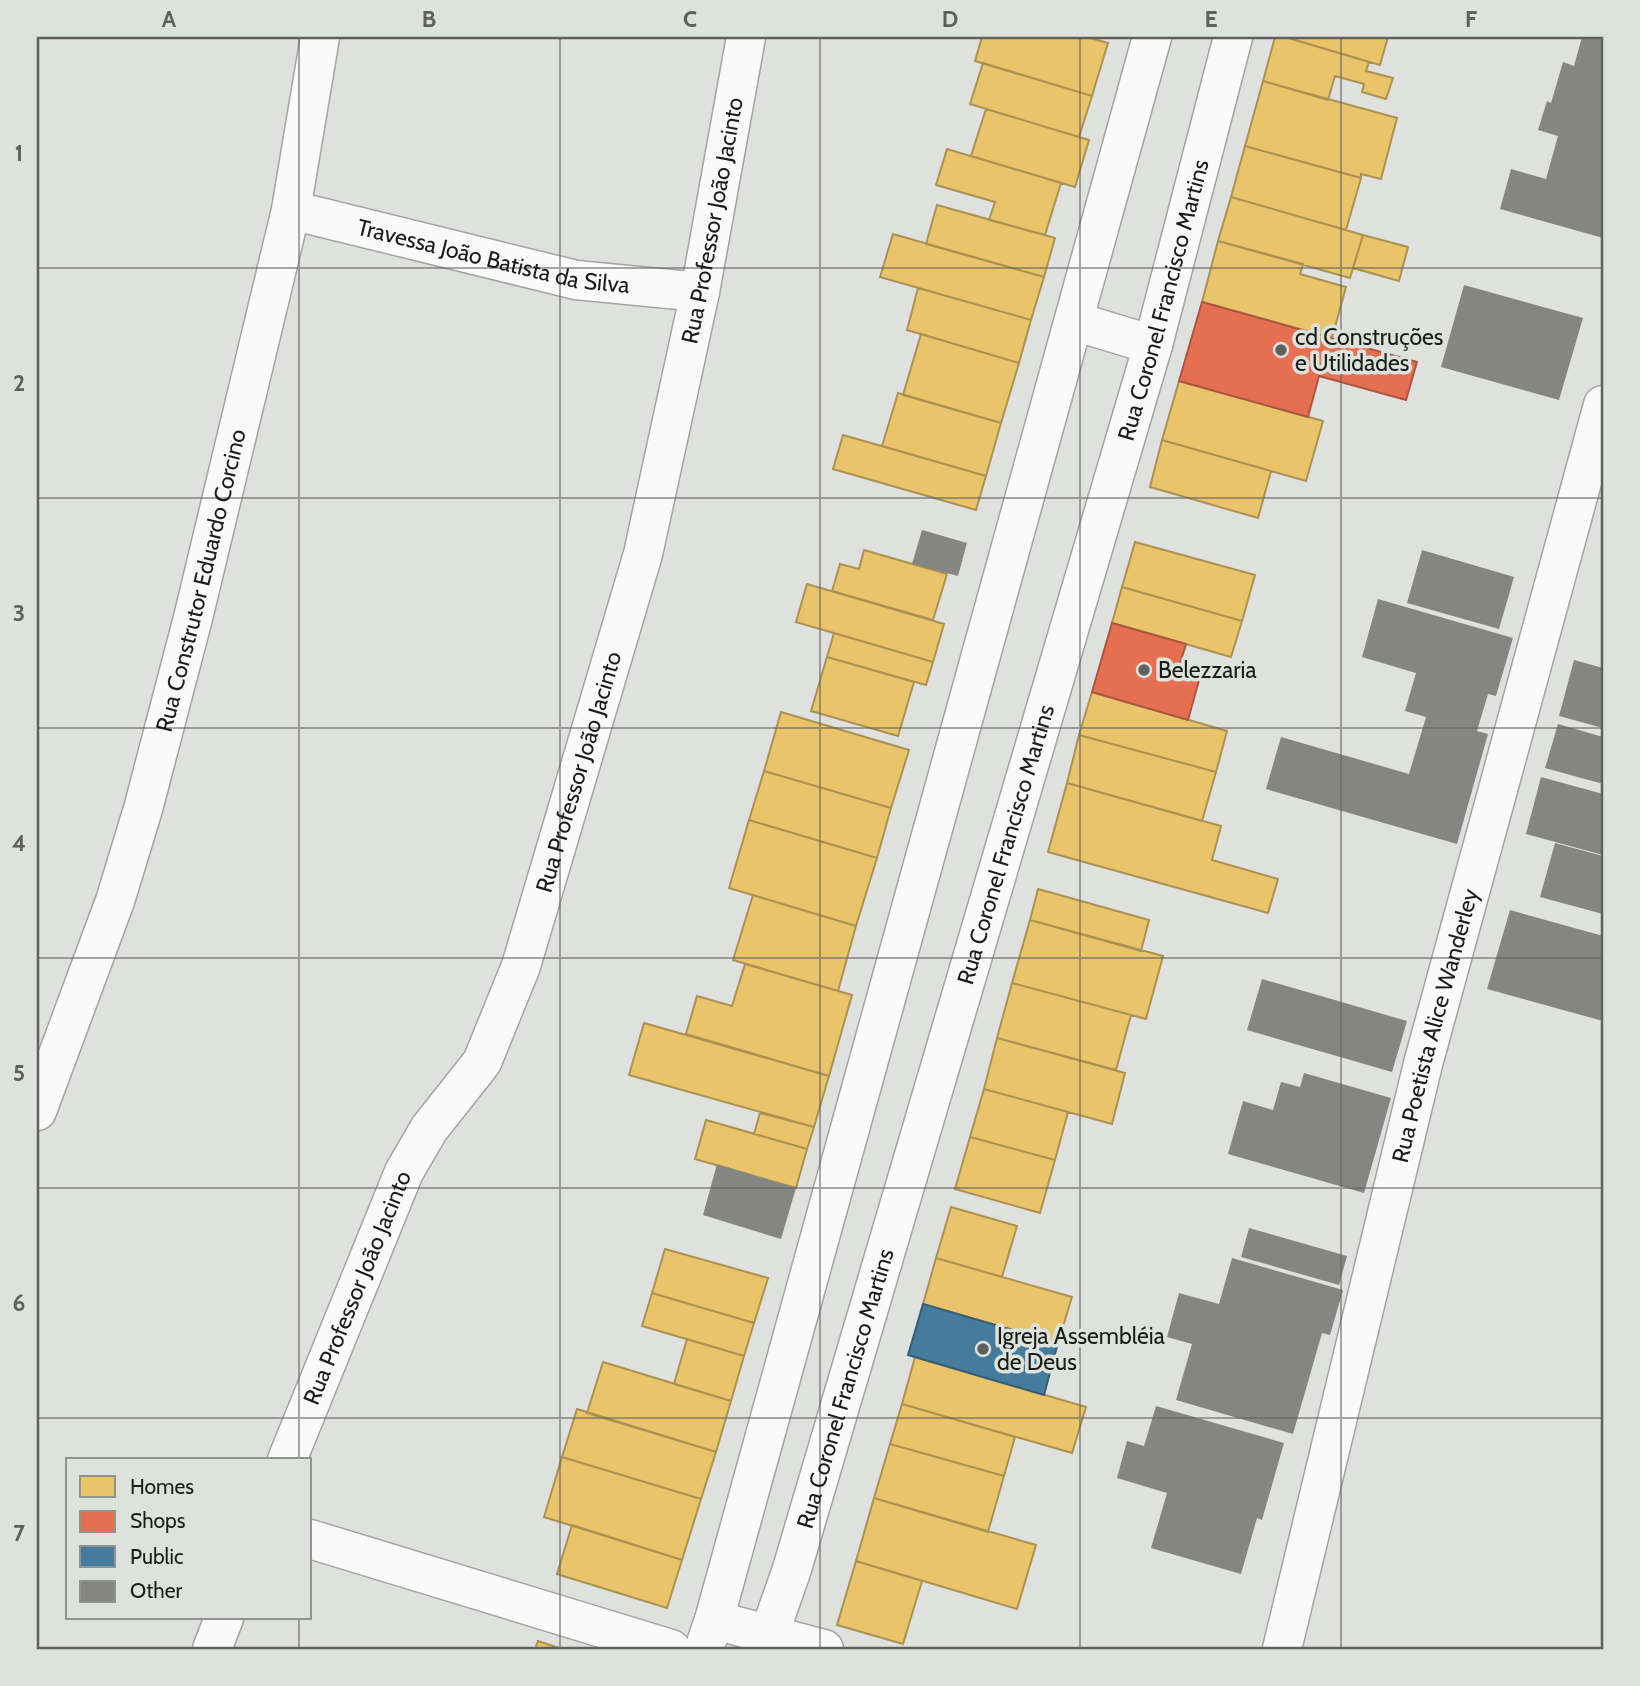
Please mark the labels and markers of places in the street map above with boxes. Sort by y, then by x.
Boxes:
place label: cd Construções e Utilidades [1295,323,1443,377]
marker: cd Construções e Utilidades [1273,342,1289,358]
place label: Belezzaria [1158,656,1257,684]
marker: Belezzaria [1136,662,1152,678]
place label: Igreja Assembléia de Deus [997,1322,1165,1376]
marker: Igreja Assembléia de Deus [975,1341,991,1357]

